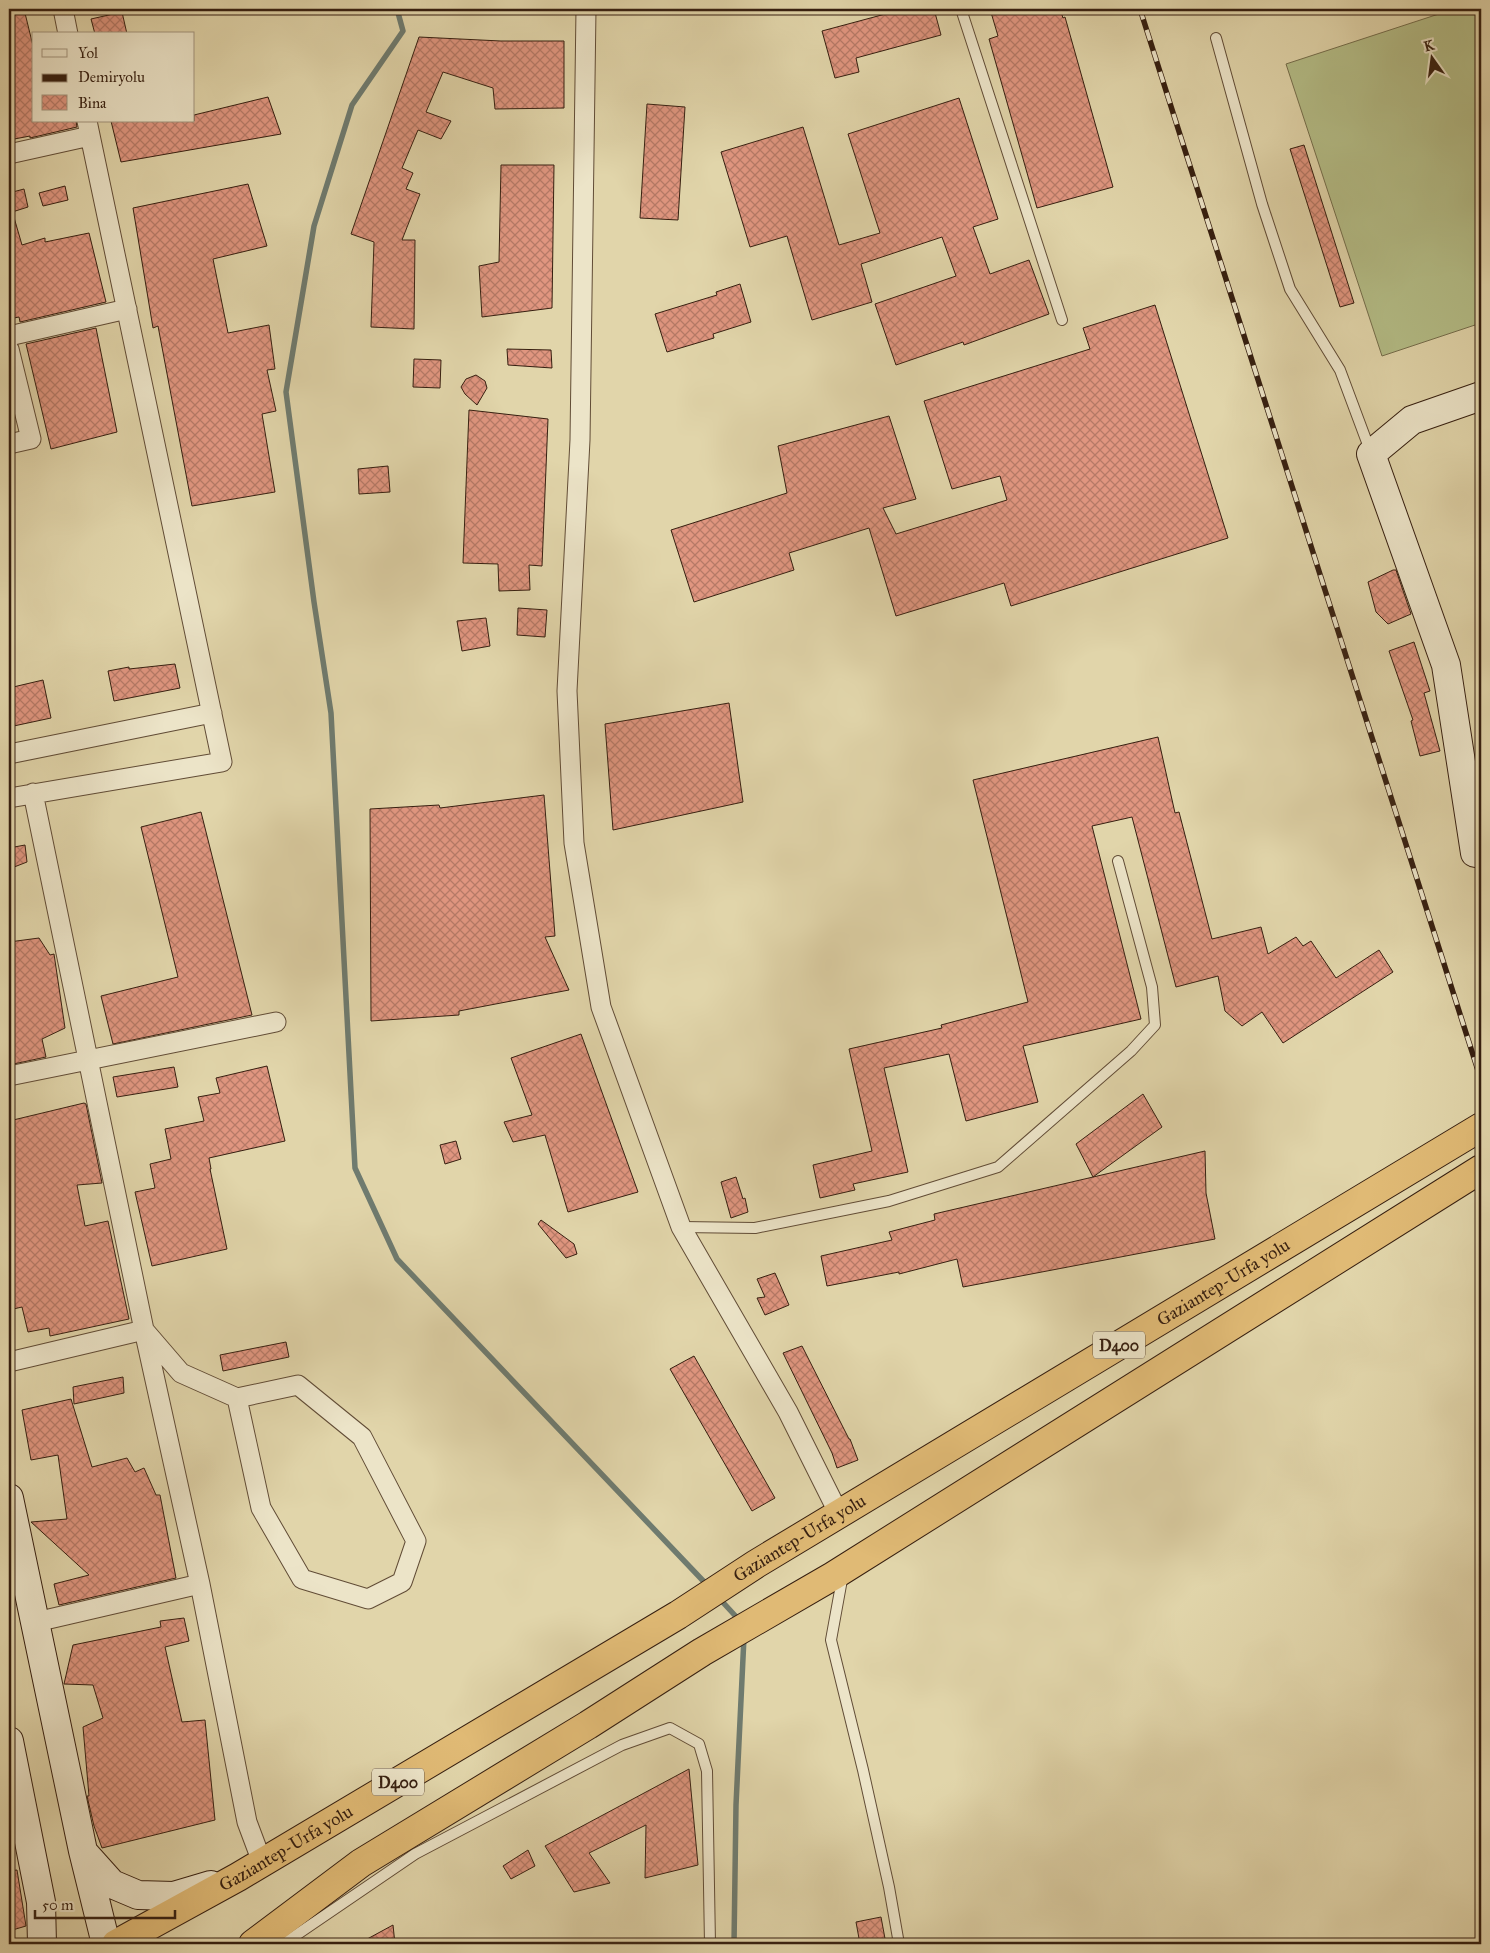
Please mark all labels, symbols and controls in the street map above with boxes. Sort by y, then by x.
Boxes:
legend [32,32,195,122]
north arrow [1408,32,1458,82]
text: K [1422,36,1437,55]
text: Yol [78,44,99,62]
text: Demiryolu [78,68,145,86]
text: Bina [78,94,107,112]
street label: Gaziantep-Urfa yolu [1153,1234,1294,1331]
road number: D400 [1093,1332,1145,1358]
street label: Gaziantep-Urfa yolu [729,1489,870,1587]
road number: D400 [372,1768,424,1795]
street label: Gaziantep-Urfa yolu [215,1800,357,1896]
scale bar [35,1888,175,1920]
text: 50 m [42,1896,74,1914]

